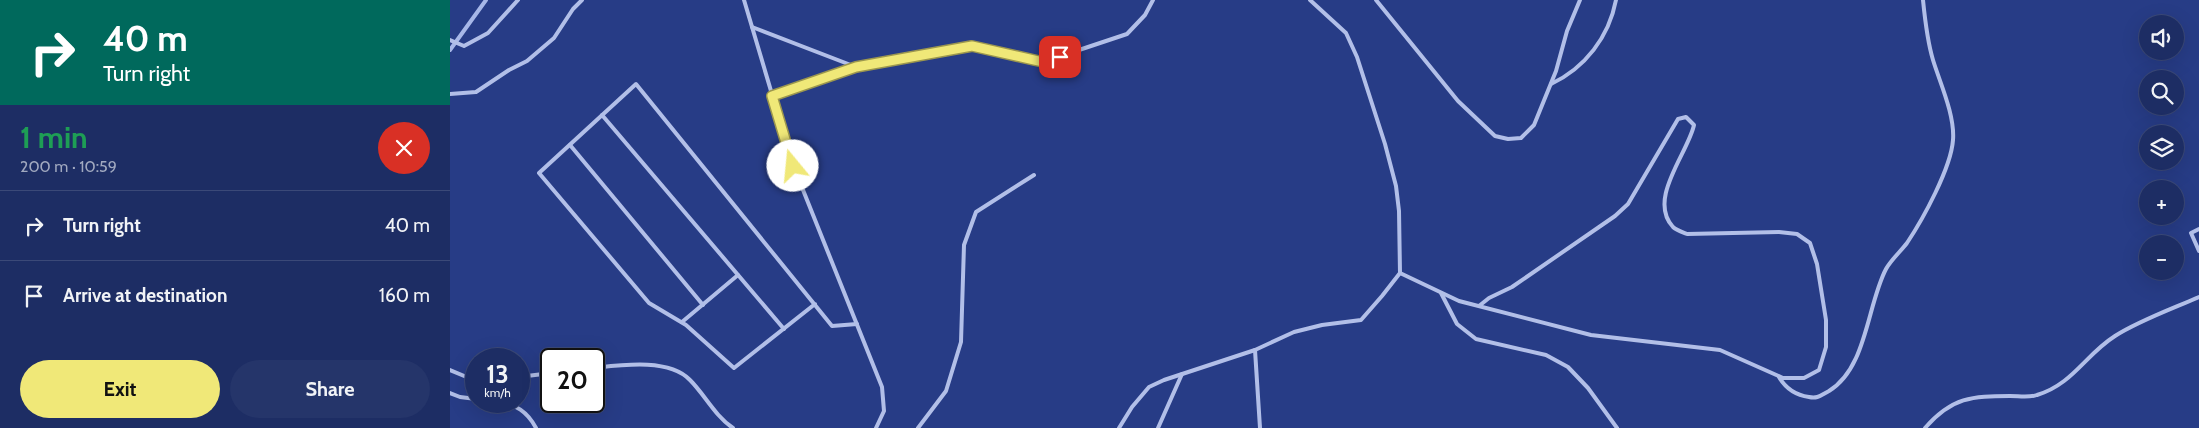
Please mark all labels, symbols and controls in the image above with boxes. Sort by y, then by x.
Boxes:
map controls [2139,15,2184,280]
button: sound [2139,15,2184,60]
text: 40 m [103,17,188,60]
icon: right [20,20,85,85]
pin [1039,36,1081,78]
icon: arrive [1046,43,1074,71]
text: Turn right [103,60,190,87]
button: search [2139,70,2184,115]
text: 1 min [20,119,88,156]
button: close [378,122,430,174]
button: layers [2139,125,2184,170]
position arrow [766,139,818,191]
text: 200 m · 10:59 [20,157,117,176]
button: + [2139,180,2184,225]
icon: right [20,212,48,240]
text: Turn right [63,214,141,237]
text: 40 m [385,214,430,237]
button: − [2139,235,2184,280]
icon: arrive [20,282,48,310]
text: Arrive at destination [63,284,227,307]
text: 160 m [379,284,430,307]
speed limit sign: 20 [540,348,605,413]
text: 13 [486,359,509,389]
button: Exit [20,360,220,418]
button: Share [230,360,430,418]
text: km/h [484,385,511,400]

